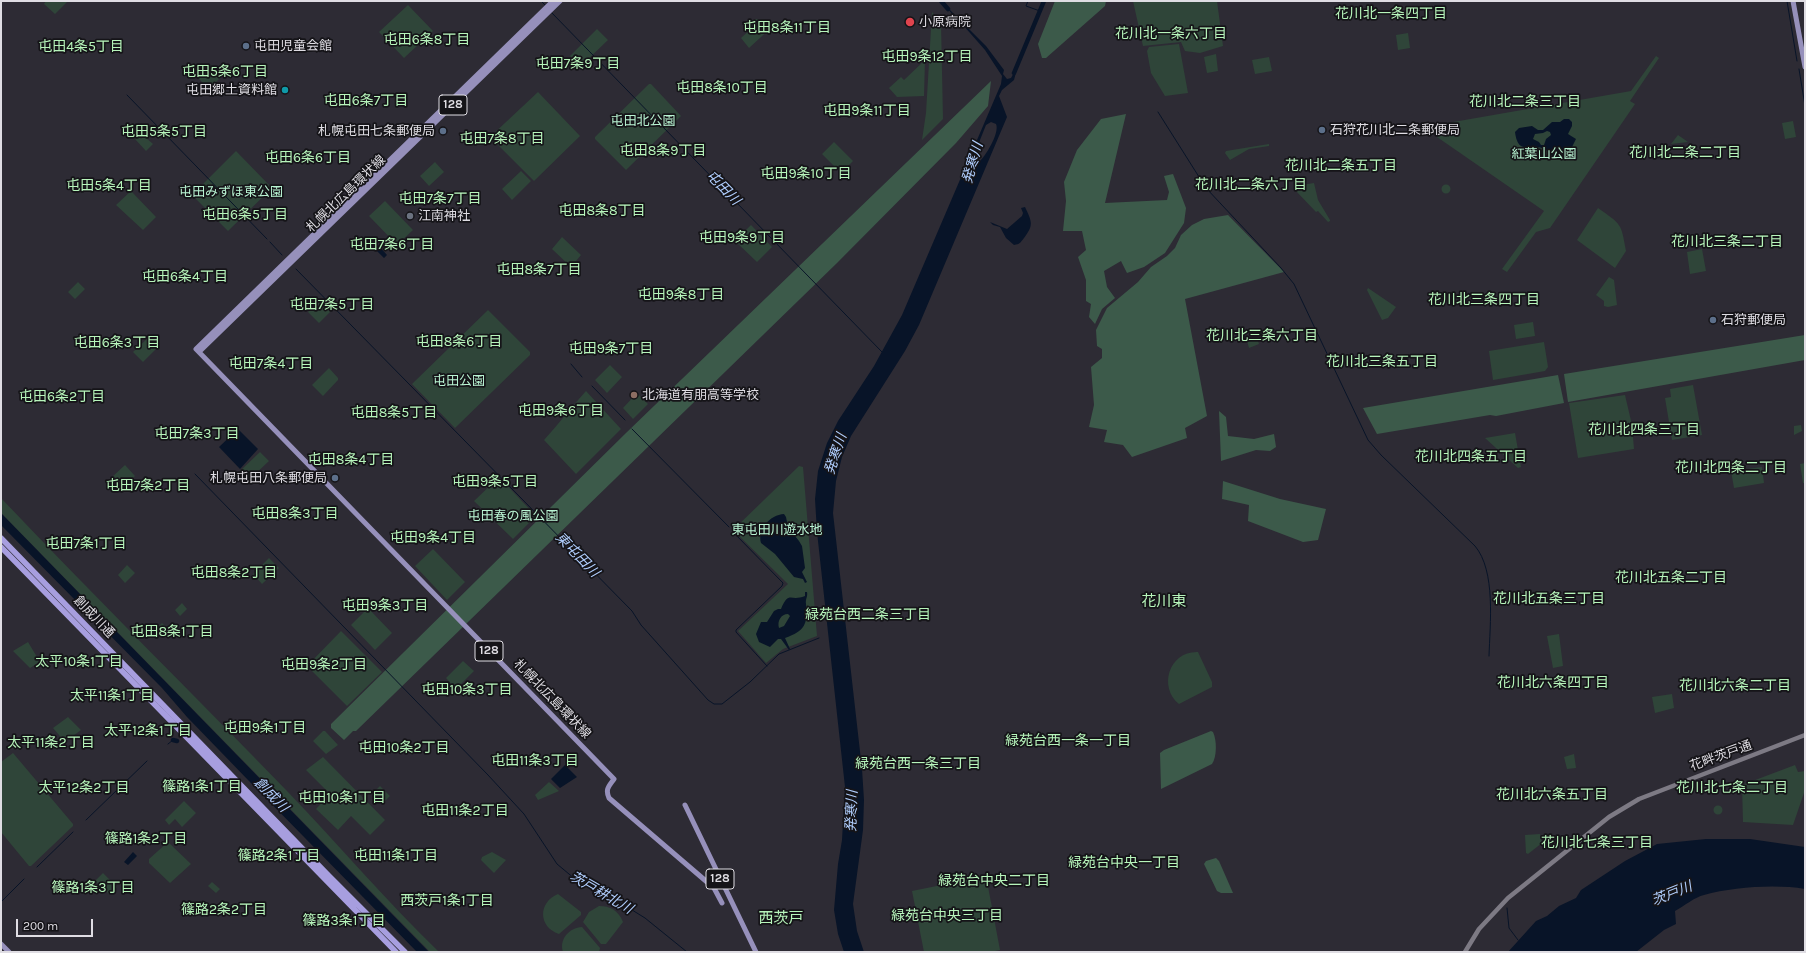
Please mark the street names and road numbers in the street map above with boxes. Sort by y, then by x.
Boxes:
road number: 128 [439,95,467,115]
street label: 札幌北広島環状線 [303,152,389,236]
street label: 創成川通 [70,593,118,641]
road number: 128 [475,641,503,661]
street label: 札幌北広島環状線 [510,656,594,742]
street label: 花畔茨戸通 [1688,738,1754,774]
road number: 128 [706,869,734,889]

